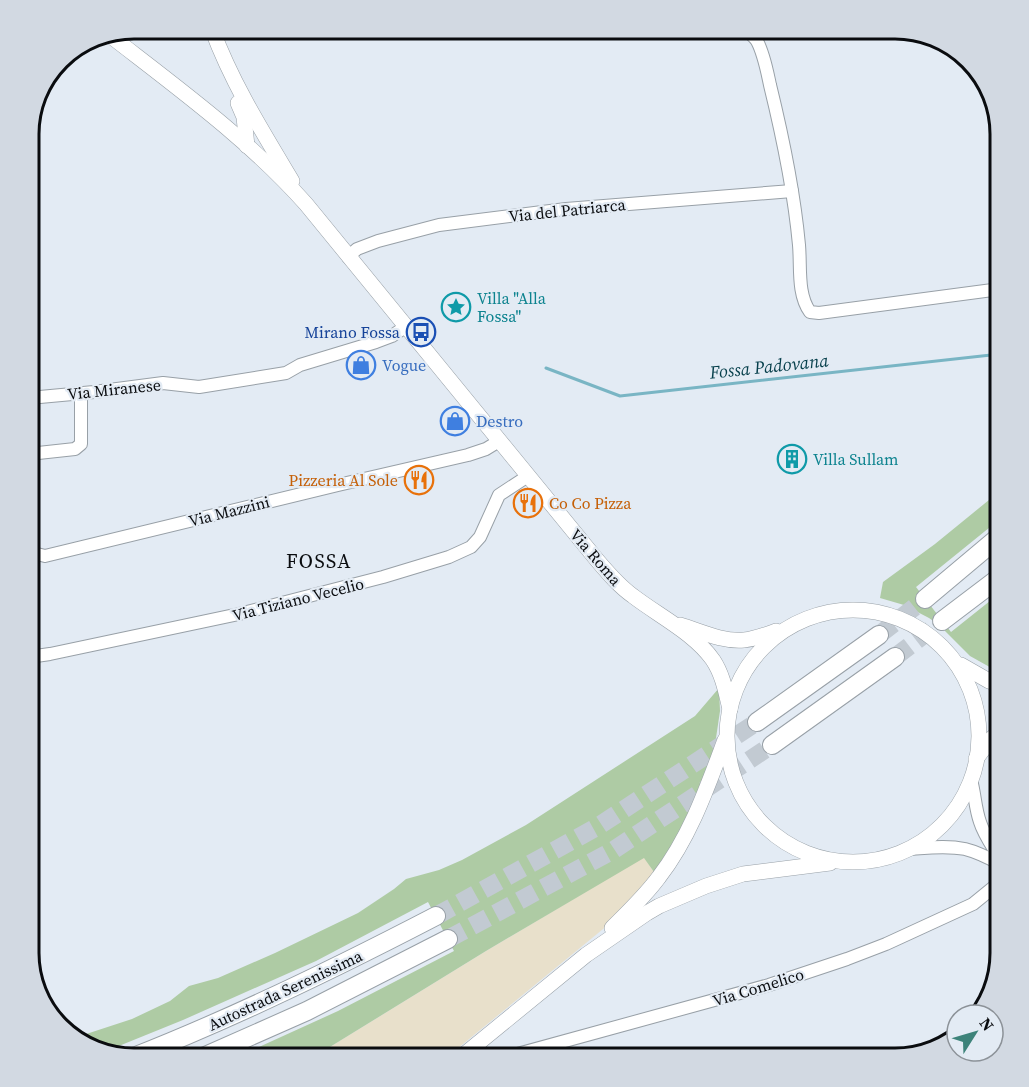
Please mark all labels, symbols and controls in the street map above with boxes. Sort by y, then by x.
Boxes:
street label: Via del Patriarca [507,193,627,227]
place label: Villa "Alla Fossa" [477,287,547,327]
place icon: Villa "Alla Fossa" [440,291,472,323]
bus stop icon: Mirano Fossa [405,316,437,348]
place label: Mirano Fossa [305,321,401,343]
water label: Fossa Padovana [707,347,830,385]
shop icon: Vogue [345,349,377,381]
place label: Vogue [382,354,426,376]
street label: Via Miranese [66,373,162,405]
shop icon: Destro [439,405,471,437]
place label: Destro [476,410,523,432]
building icon: Villa Sullam [776,443,808,475]
place label: Villa Sullam [813,448,899,470]
restaurant icon: Pizzeria Al Sole [403,464,435,496]
place label: Pizzeria Al Sole [289,469,398,491]
restaurant icon: Co Co Pizza [512,487,544,519]
street label: Via Mazzini [186,490,272,532]
place label: Co Co Pizza [549,492,632,514]
street label: Via Roma [565,524,627,591]
district label: FOSSA [286,547,352,575]
street label: Via Tiziano Vecelio [230,572,366,626]
street label: Autostrada Serenissima [204,944,367,1035]
street label: Via Comelico [710,963,807,1011]
north arrow [945,1003,1005,1063]
text: N [975,1013,999,1036]

